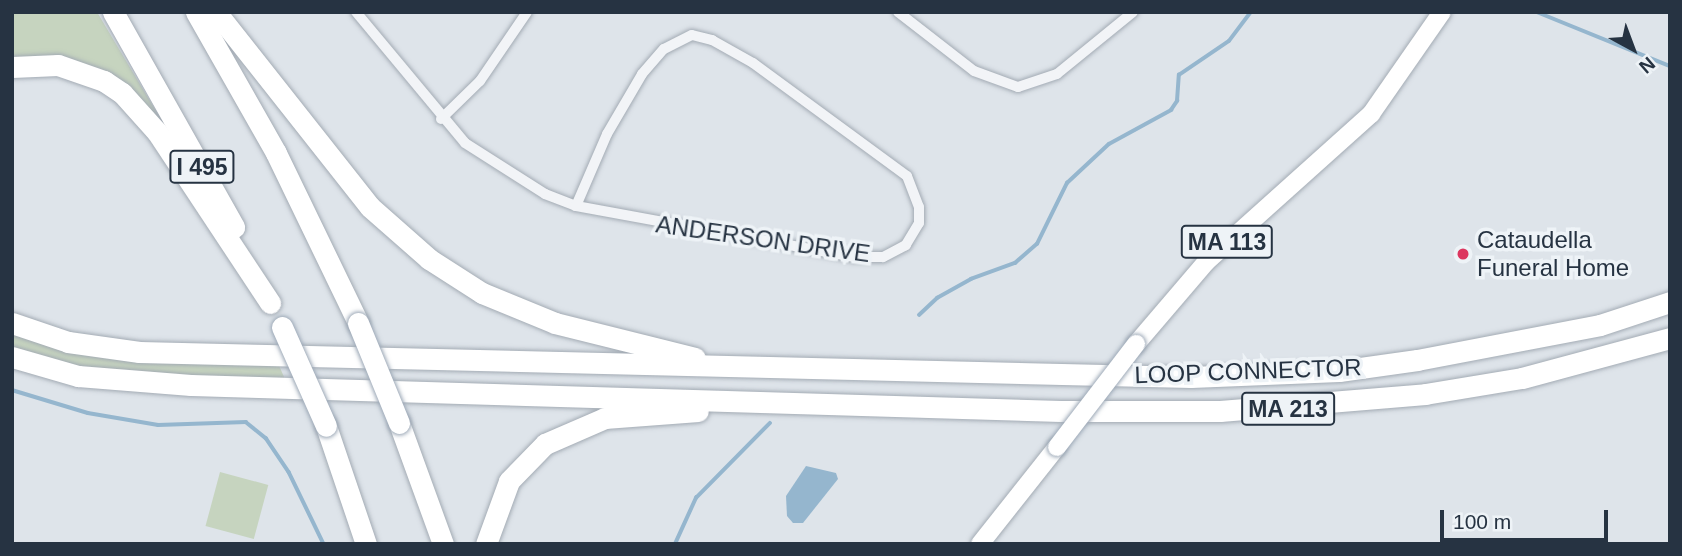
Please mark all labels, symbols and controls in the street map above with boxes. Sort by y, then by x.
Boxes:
north arrow [1598,14,1668,84]
text: N [1635,53,1659,78]
road number: I 495 [169,148,235,186]
street label: ANDERSON DRIVE [654,210,872,268]
road number: MA 113 [1180,222,1274,262]
place label: Cataudella Funeral Home [1477,226,1629,282]
marker: Cataudella Funeral Home [1455,246,1471,262]
street label: LOOP CONNECTOR [1134,353,1362,389]
road number: MA 213 [1239,390,1337,428]
scale bar [1444,496,1612,540]
text: 100 m [1453,510,1511,533]

